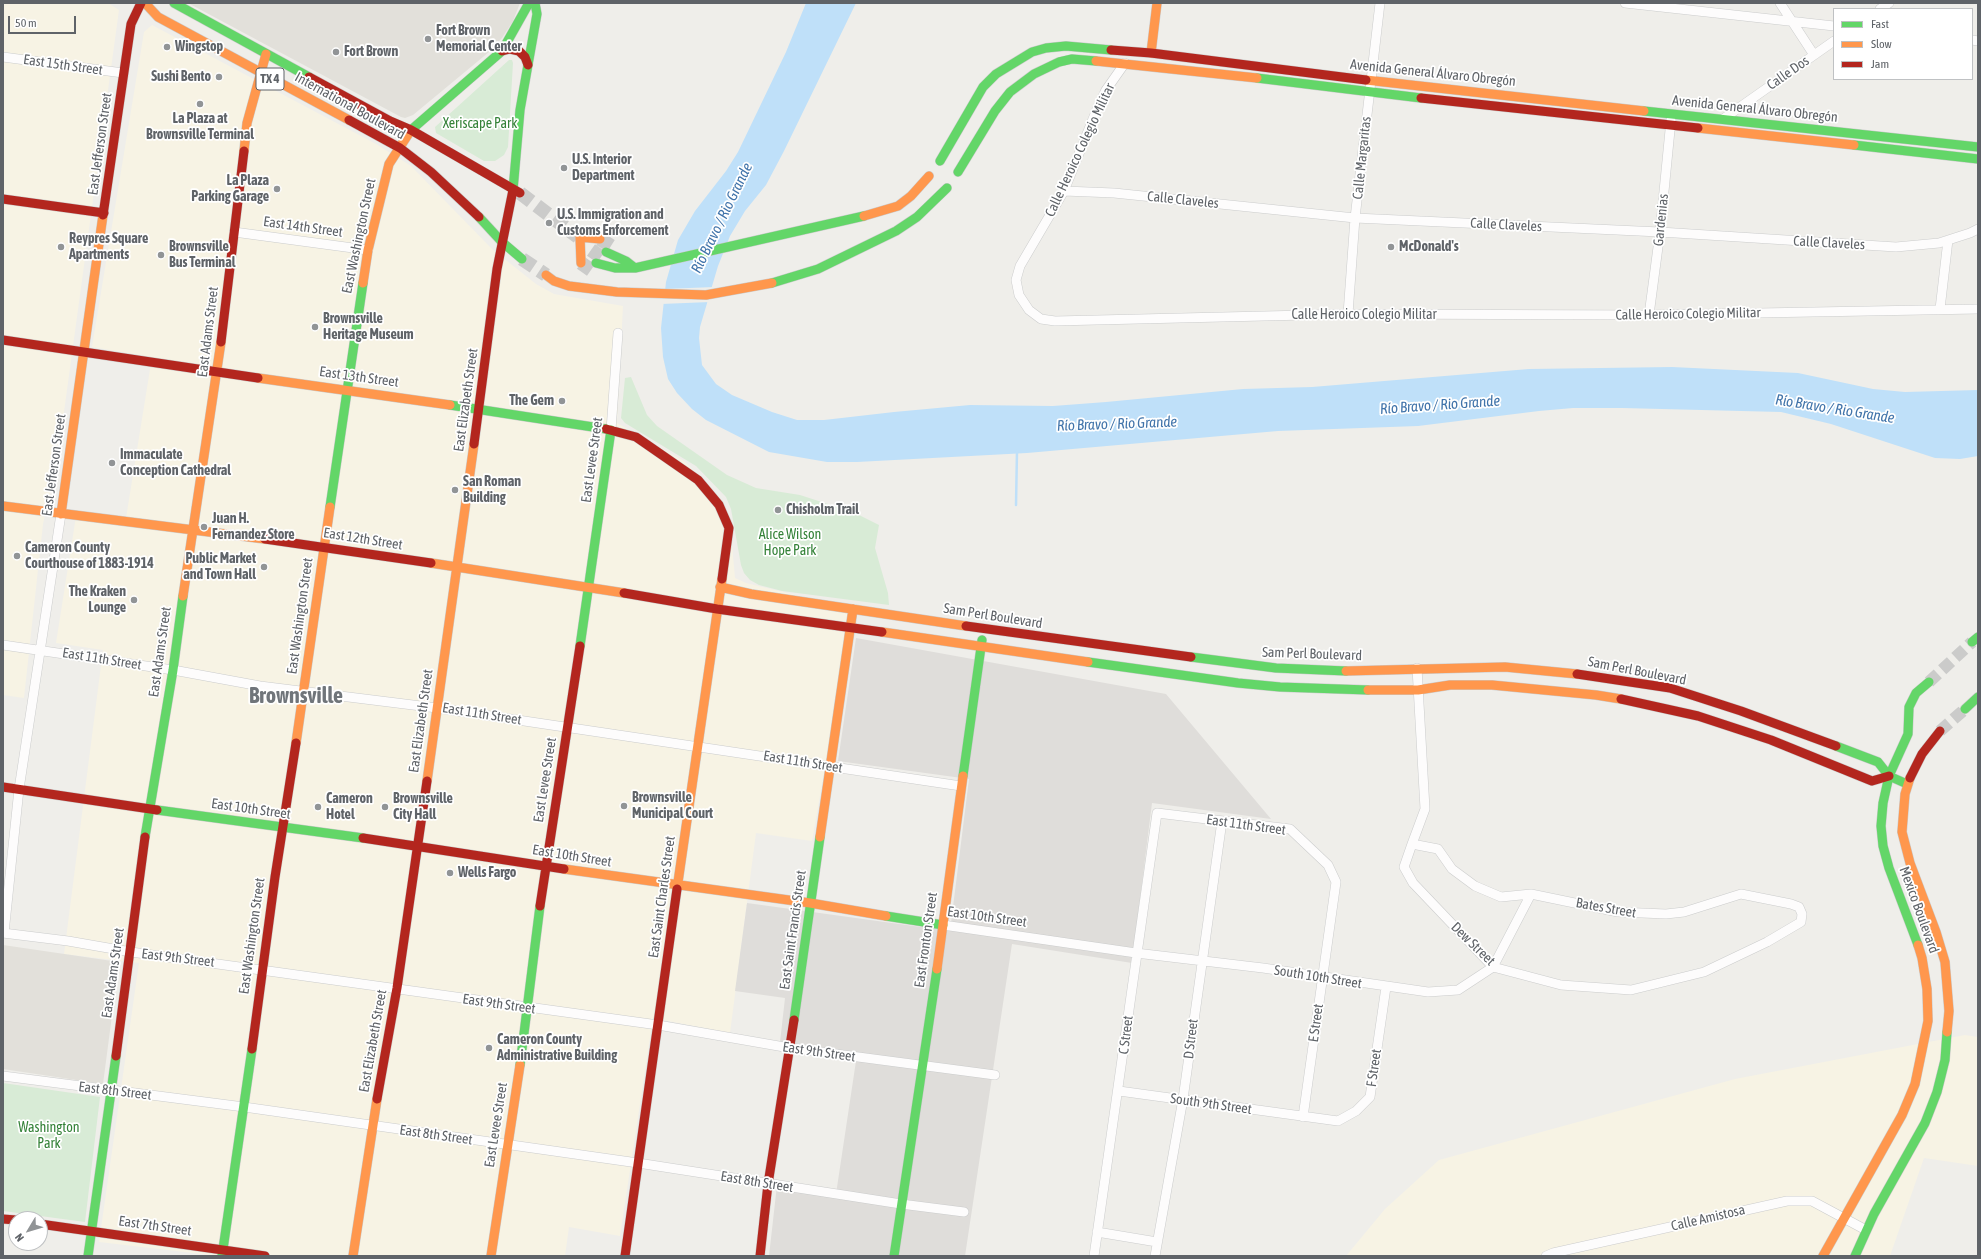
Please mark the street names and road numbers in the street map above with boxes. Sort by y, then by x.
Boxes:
street label: East 15th Street [22,51,104,79]
street label: Calle Dos [1764,52,1812,94]
street label: Avenida General Álvaro Obregón [1349,56,1517,90]
road number: TX 4 [256,68,284,90]
street label: International Boulevard [292,69,408,143]
street label: Calle Heroico Colegio Militar [1042,81,1118,219]
street label: East Jefferson Street [84,92,116,196]
street label: Avenida General Álvaro Obregón [1671,92,1839,126]
street label: Calle Margaritas [1349,116,1375,200]
street label: East Washington Street [339,177,379,295]
street label: Calle Claveles [1146,188,1220,212]
street label: Gardenias [1650,193,1672,247]
street label: East 14th Street [262,213,344,241]
street label: Calle Claveles [1470,215,1542,235]
street label: Calle Claveles [1793,233,1865,253]
street label: East Adams Street [194,286,222,378]
street label: Calle Heroico Colegio Militar [1615,304,1761,324]
street label: Calle Heroico Colegio Militar [1291,307,1437,323]
street label: East Elizabeth Street [450,347,482,453]
street label: East 13th Street [318,363,400,391]
street label: East Jefferson Street [38,413,70,517]
street label: East Levee Street [578,416,606,504]
street label: East 12th Street [322,524,404,554]
street label: East Washington Street [284,557,316,675]
street label: Sam Perl Boulevard [942,600,1044,632]
street label: East Adams Street [145,606,175,698]
street label: East 11th Street [61,644,143,674]
street label: Sam Perl Boulevard [1262,644,1362,664]
street label: Sam Perl Boulevard [1586,653,1688,689]
street label: East Elizabeth Street [405,668,437,774]
street label: East 11th Street [441,699,523,729]
street label: East Levee Street [530,736,560,824]
street label: East 11th Street [762,747,844,777]
street label: East 10th Street [210,795,292,823]
street label: East 11th Street [1205,811,1287,839]
street label: East Saint Charles Street [645,835,679,959]
street label: East 10th Street [531,841,613,871]
street label: Mexico Boulevard [1896,864,1942,956]
street label: East Saint Francis Street [776,869,810,991]
street label: East Washington Street [236,877,268,995]
street label: East Fronton Street [911,891,941,989]
street label: Bates Street [1575,894,1637,922]
street label: East 10th Street [946,903,1028,931]
street label: Dew Street [1447,919,1499,969]
street label: East Adams Street [98,927,128,1019]
street label: East 9th Street [141,945,215,971]
street label: South 10th Street [1273,962,1363,992]
street label: East Elizabeth Street [356,988,390,1094]
street label: East 9th Street [461,991,537,1017]
street label: E Street [1305,1003,1327,1043]
street label: C Street [1115,1015,1137,1055]
street label: D Street [1180,1018,1202,1060]
street label: East 9th Street [781,1039,857,1065]
street label: F Street [1363,1048,1385,1088]
street label: East 8th Street [78,1078,152,1104]
street label: East Levee Street [481,1081,511,1169]
street label: South 9th Street [1169,1090,1253,1118]
street label: East 8th Street [398,1122,474,1148]
street label: East 8th Street [719,1168,795,1196]
street label: Calle Amistosa [1669,1201,1747,1235]
street label: East 7th Street [117,1213,193,1239]

